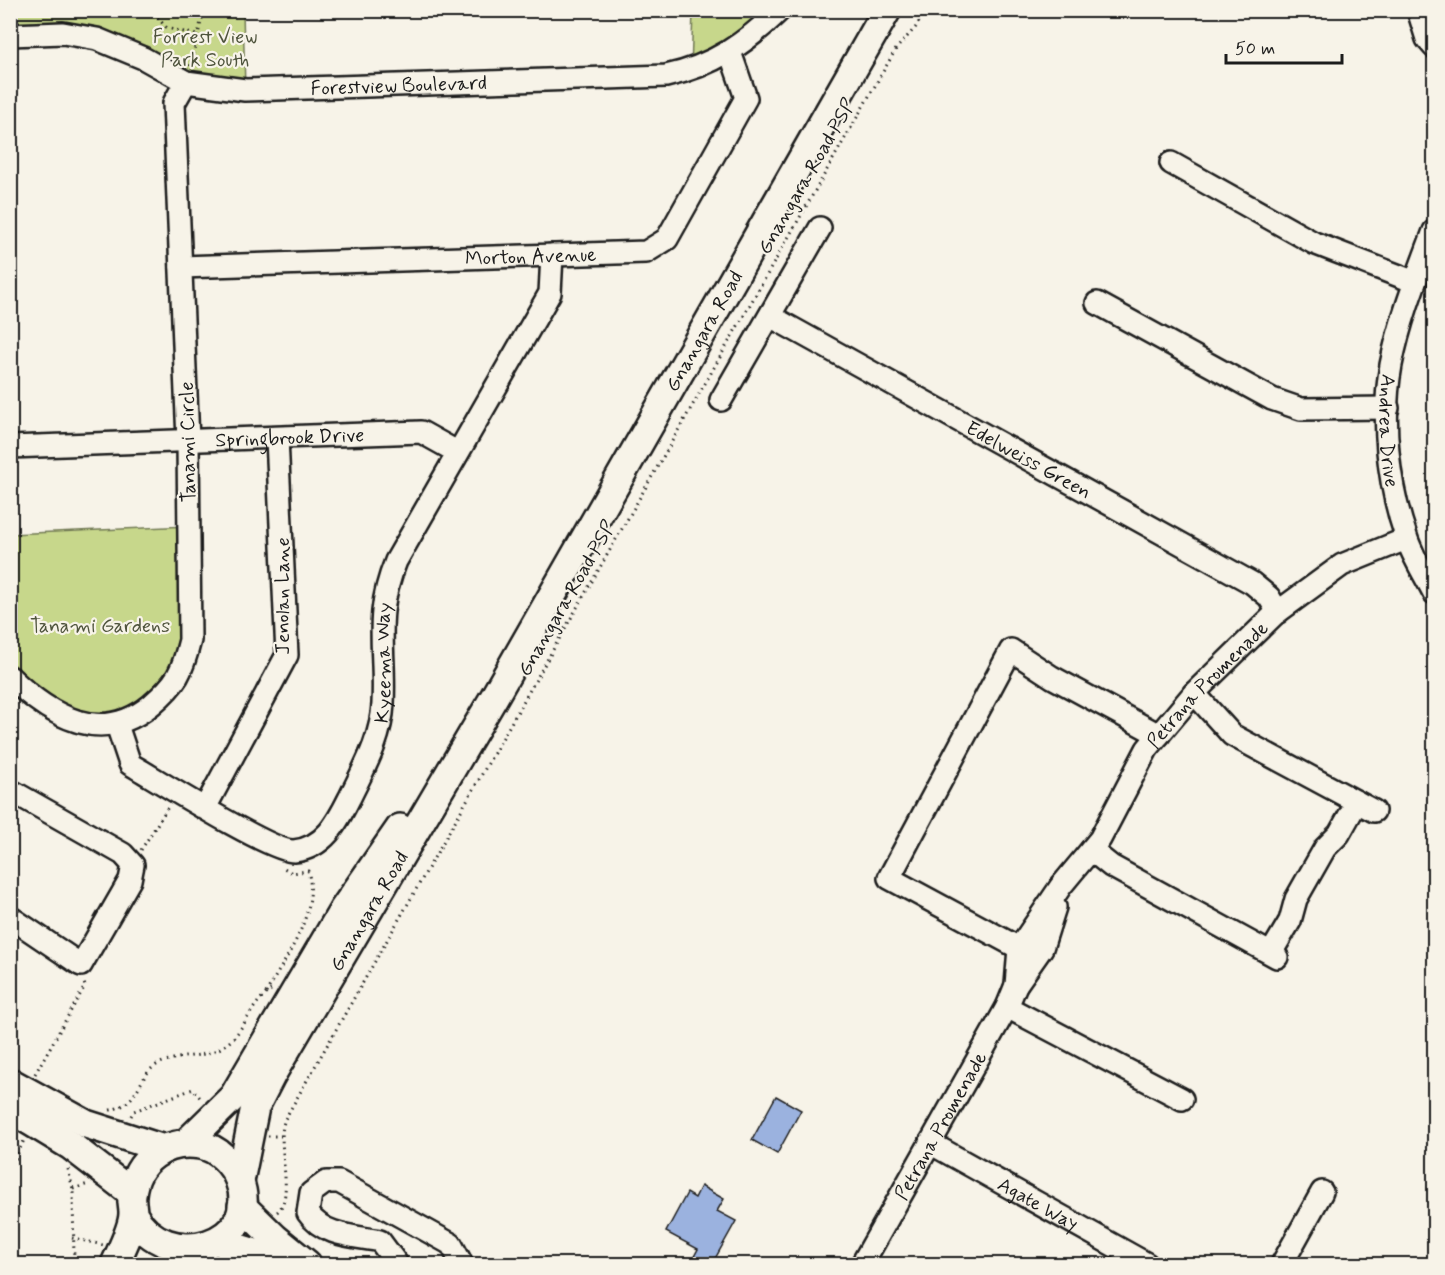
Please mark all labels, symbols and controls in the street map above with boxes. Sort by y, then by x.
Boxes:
park label: Forrest View Park South [153,24,257,74]
scale bar [1226,27,1342,65]
text: 50 m [1235,37,1275,61]
street label: Forestview Boulevard [310,70,487,103]
street label: Gnangara Road PSP [752,94,863,260]
street label: Morton Avenue [465,242,597,273]
street label: Gnangara Road [660,266,750,397]
street label: Andrea Drive [1371,373,1405,490]
street label: Tanami Circle [174,381,203,503]
street label: Edelweiss Green [961,415,1096,506]
street label: Springbrook Drive [215,422,365,455]
street label: Gnangara Road PSP [512,516,623,682]
street label: Jenolan Lane [270,537,297,655]
street label: Kyeema Way [369,601,399,725]
park label: Tanami Gardens [30,613,170,640]
street label: Petrana Promenade [1141,616,1275,755]
street label: Gnangara Road [324,847,415,977]
street label: Petrana Promenade [889,1047,994,1205]
street label: Agate Way [992,1171,1083,1238]

